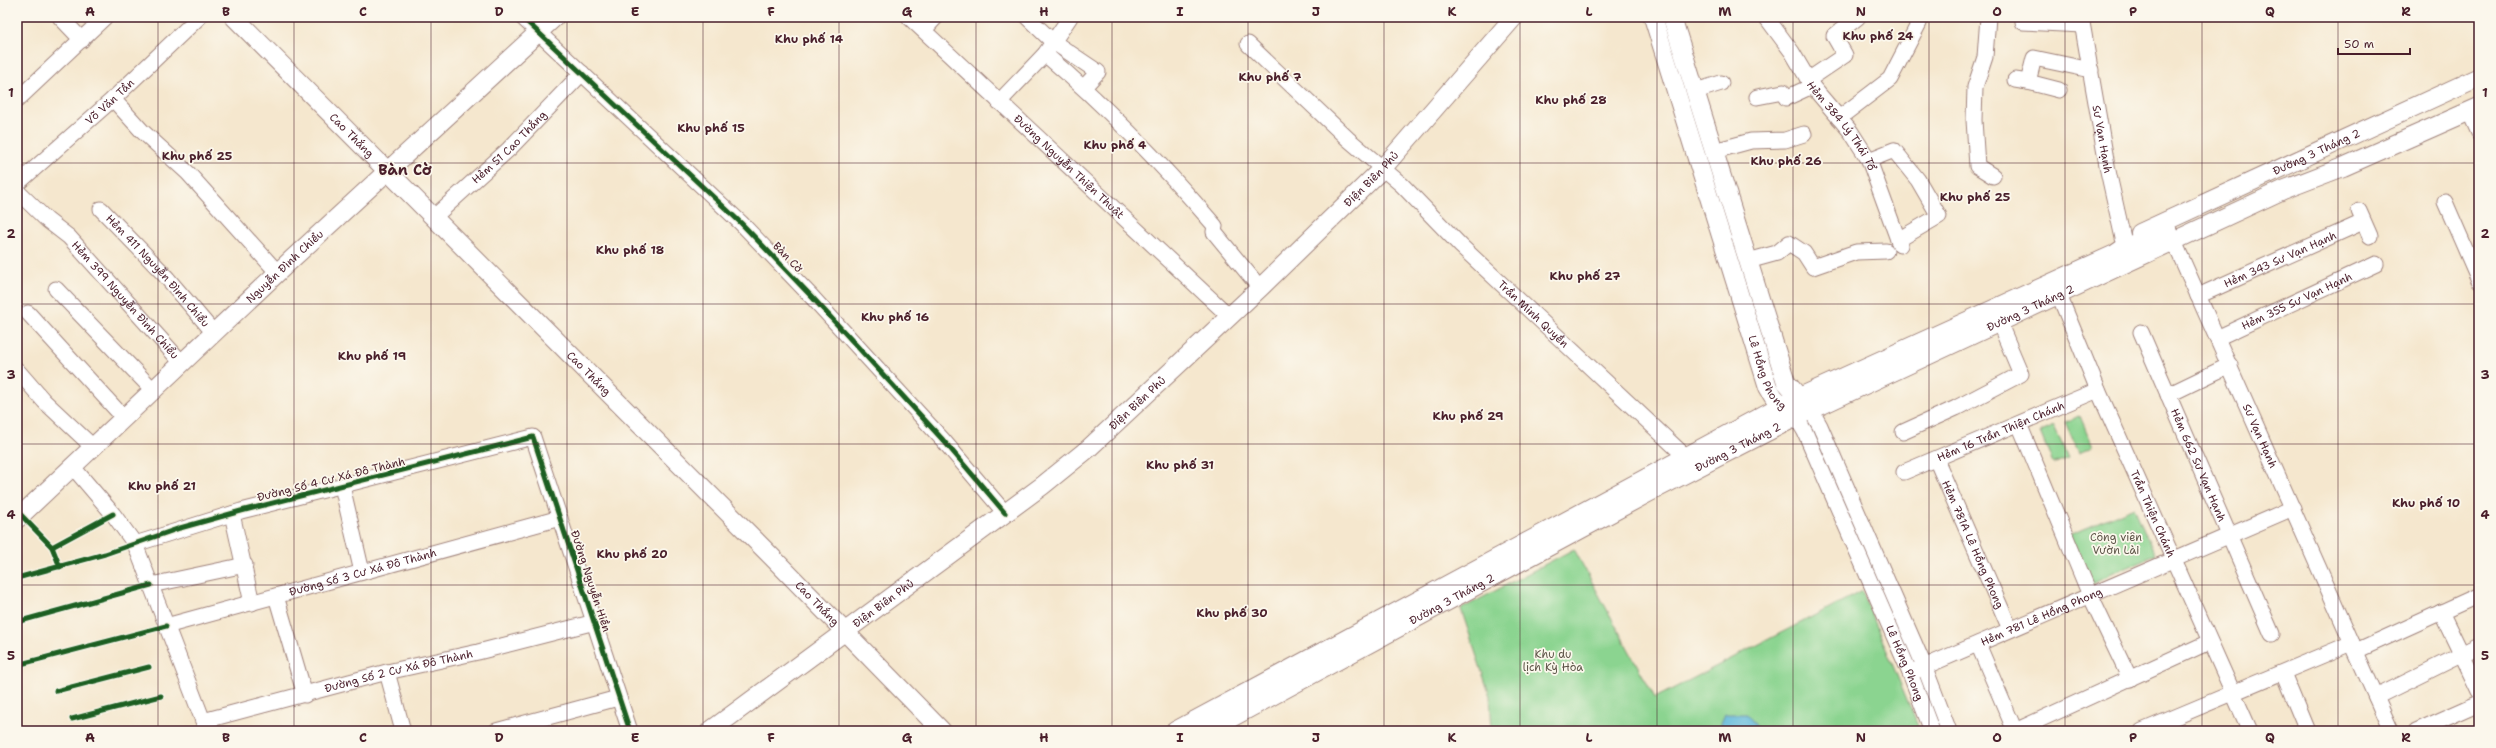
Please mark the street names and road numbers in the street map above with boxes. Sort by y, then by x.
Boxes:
street label: Võ Văn Tần [82,75,138,128]
street label: Hẻm 384 Lý Thái Tổ [1803,79,1879,173]
street label: Sư Vạn Hạnh [2089,104,2115,175]
street label: Hẻm 51 Cao Thắng [469,107,550,187]
street label: Cao Thắng [326,110,377,161]
street label: Đường Nguyễn Thiện Thuật [1010,112,1127,222]
street label: Đường 3 Tháng 2 [2270,126,2363,179]
street label: Điện Biên Phủ [1341,148,1402,210]
street label: Hẻm 411 Nguyễn Ðình Chiểu [102,211,213,331]
street label: Nguyễn Đình Chiểu [243,227,327,307]
street label: Hẻm 343 Sư Vạn Hạnh [2222,228,2339,291]
street label: Hẻm 399 Nguyễn Ðình Chiểu [68,238,182,362]
street label: Bàn Cờ [769,239,806,276]
street label: Hẻm 355 Sư Vạn Hạnh [2239,269,2355,334]
street label: Trần Minh Quyền [1494,277,1572,351]
street label: Đường 3 Tháng 2 [1984,281,2077,335]
street label: Lê Hồng Phong [1744,334,1790,413]
street label: Cao Thắng [563,348,614,399]
street label: Điện Biên Phủ [1106,373,1169,434]
street label: Hẻm 16 Trần Thiện Chánh [1935,398,2067,465]
street label: Sư Vạn Hạnh [2239,402,2281,471]
street label: Hẻm 662 Sư Vạn Hạnh [2167,406,2229,524]
street label: Đường 3 Tháng 2 [1692,419,1783,476]
street label: Ðường Số 4 Cư Xá Đô Thành [256,454,407,505]
street label: Trần Thiện Chánh [2127,468,2179,560]
street label: Hẻm 781A Lê Hồng Phong [1938,478,2007,611]
street label: Đường Nguyễn Hiền [567,528,614,634]
street label: Ðường Số 3 Cư Xá Đô Thành [287,545,438,600]
street label: Đường 3 Tháng 2 [1407,570,1497,628]
street label: Điện Biên Phủ [850,576,917,631]
street label: Cao Thắng [792,578,842,630]
street label: Hẻm 781 Lê Hồng Phong [1978,584,2105,650]
street label: Lê Hồng Phong [1882,623,1927,703]
street label: Ðường Số 2 Cư Xá Đô Thành [323,646,475,696]

